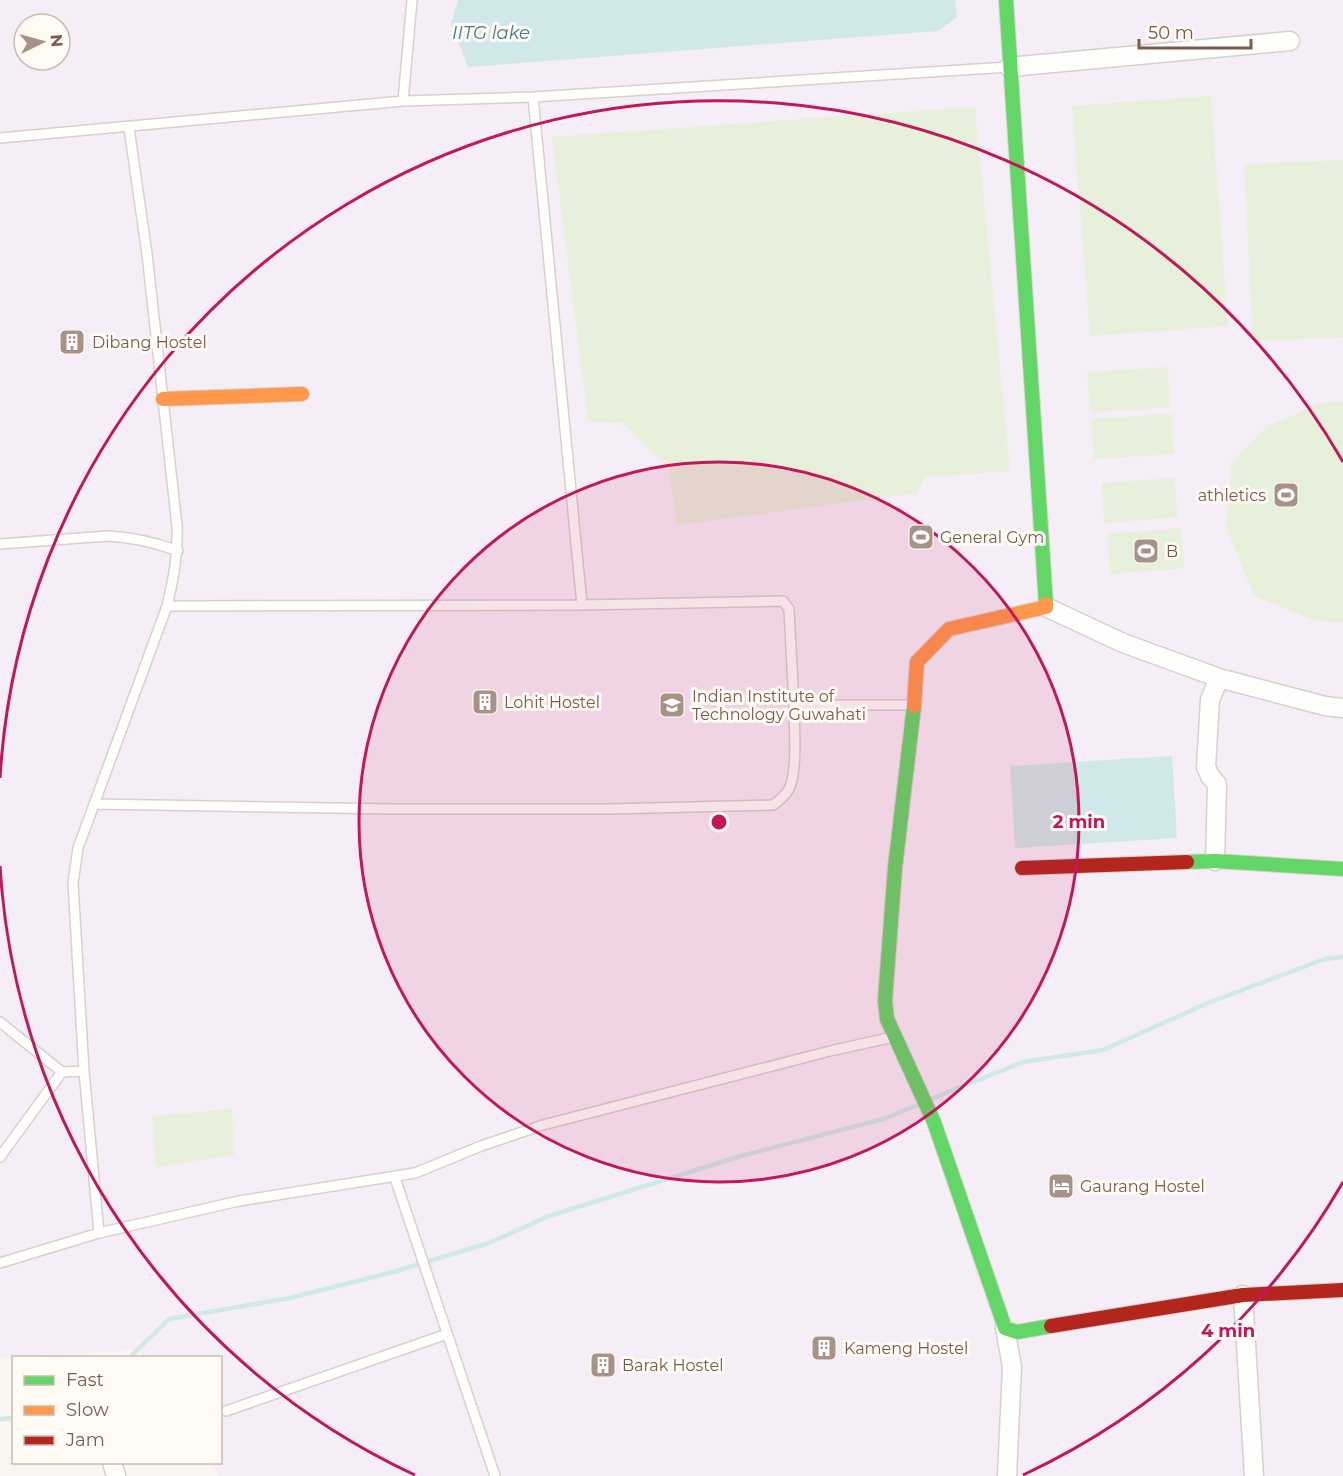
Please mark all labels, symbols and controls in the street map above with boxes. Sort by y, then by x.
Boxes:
north arrow [12,12,72,72]
scale bar [1139,12,1252,50]
water label: IITG lake [452,22,530,44]
text: 50 m [1148,22,1194,44]
text: N [46,33,66,48]
building icon: Dibang Hostel [57,327,87,357]
place label: Dibang Hostel [92,333,207,352]
sports icon: athletics [1271,480,1301,510]
place label: athletics [1198,486,1266,505]
sports icon: General Gym [906,522,936,552]
place label: General Gym [940,528,1044,547]
sports icon: B [1131,536,1161,566]
place label: B [1166,542,1178,561]
building icon: Lohit Hostel [470,687,500,717]
place label: Indian Institute of Technology Guwahati [692,687,866,724]
school or university icon: Indian Institute of Technology Guwahati [657,690,687,720]
place label: Lohit Hostel [504,693,600,712]
text: 2 min [1053,811,1105,833]
centre of rings [709,812,729,832]
hotel icon: Gaurang Hostel [1046,1171,1076,1201]
place label: Gaurang Hostel [1080,1177,1205,1196]
text: 4 min [1201,1320,1255,1342]
building icon: Kameng Hostel [809,1333,839,1363]
place label: Kameng Hostel [844,1339,968,1358]
building icon: Barak Hostel [588,1350,618,1380]
legend [12,1356,222,1464]
place label: Barak Hostel [622,1356,723,1375]
text: Fast [66,1369,104,1391]
text: Slow [66,1399,109,1421]
text: Jam [65,1429,105,1451]

